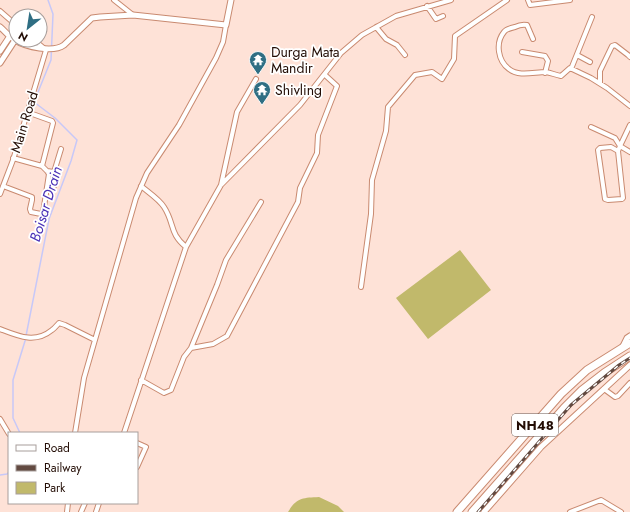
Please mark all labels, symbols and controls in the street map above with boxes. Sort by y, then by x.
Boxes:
north arrow [8,8,48,48]
text: N [15,28,31,46]
place label: Durga Mata Mandir [271,42,340,78]
temple icon: Durga Mata Mandir [248,50,268,75]
temple icon: Shivling [252,80,272,105]
place label: Shivling [275,80,322,100]
street label: Main Road [5,89,43,155]
water label: Boisar Drain [24,163,68,245]
road number: NH48 [512,414,558,436]
legend [8,432,138,504]
text: Road [44,439,70,457]
text: Railway [44,459,82,477]
text: Park [44,479,66,497]

